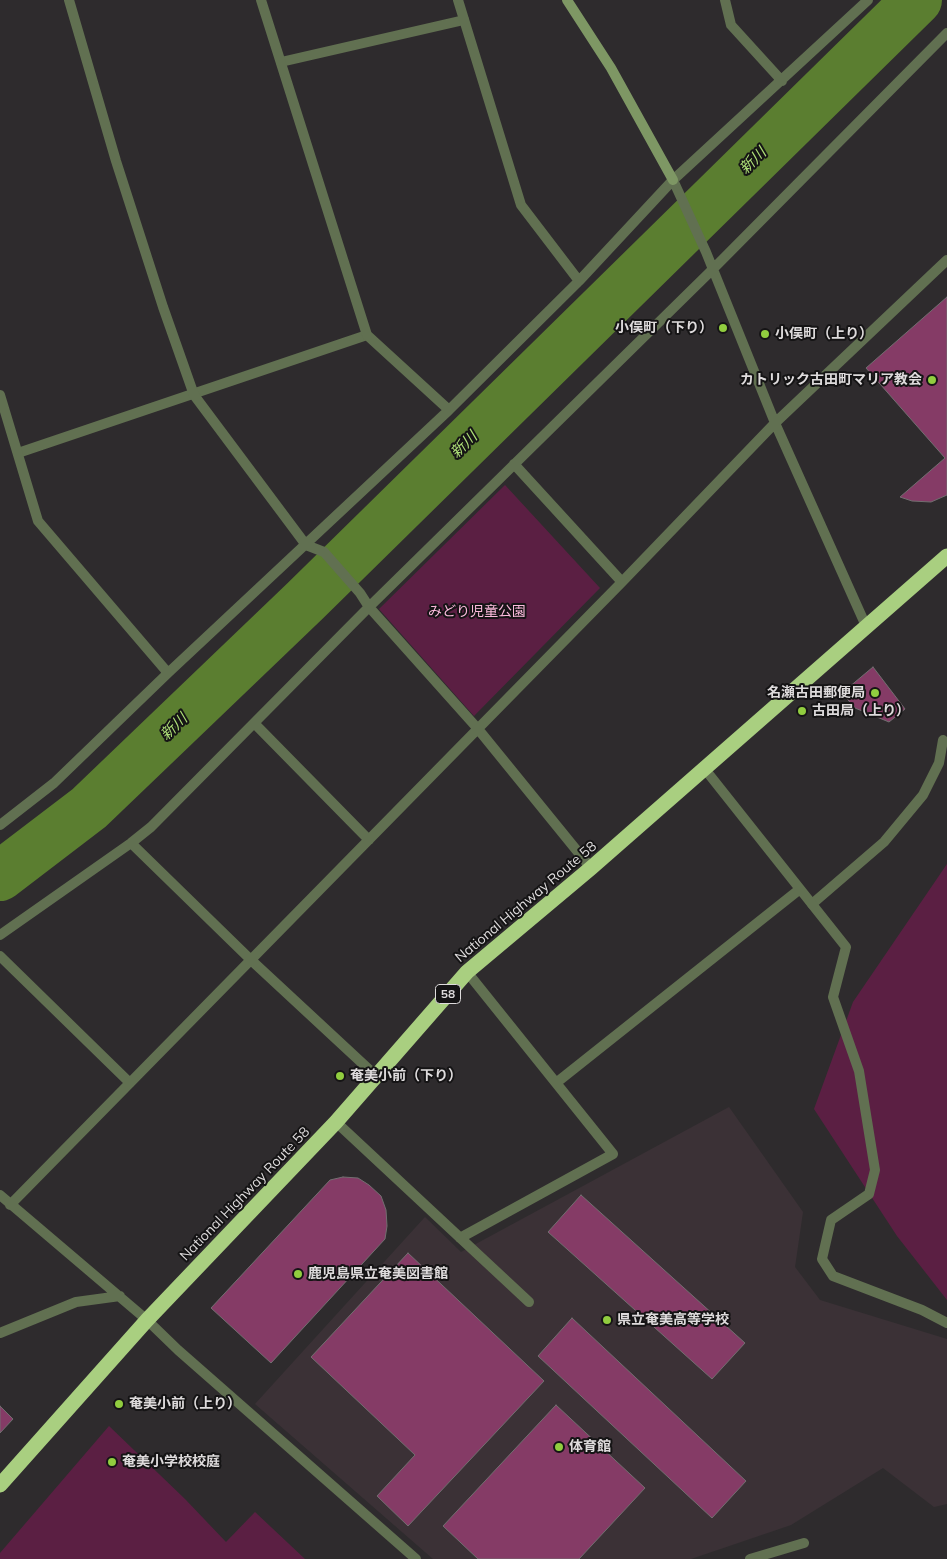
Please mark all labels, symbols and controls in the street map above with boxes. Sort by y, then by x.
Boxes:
water label: 新川 [736,144,770,178]
place label: 小俣町（下り） [615,320,713,336]
marker: 小俣町（下り） [717,322,729,334]
place label: 小俣町（上り） [775,326,873,342]
marker: 小俣町（上り） [759,328,771,340]
place label: カトリック古田町マリア教会 [740,372,922,388]
marker: カトリック古田町マリア教会 [926,374,938,386]
water label: 新川 [447,428,481,462]
park label: みどり児童公園 [428,604,526,620]
place label: 名瀬古田郵便局 [767,685,865,701]
marker: 名瀬古田郵便局 [869,687,881,699]
place label: 古田局（上り） [812,703,910,719]
marker: 古田局（上り） [796,705,808,717]
water label: 新川 [157,710,191,744]
street label: National Highway Route 58 [452,838,600,966]
road number: 58 [436,984,460,1004]
place label: 奄美小前（下り） [350,1068,462,1084]
marker: 奄美小前（下り） [334,1070,346,1082]
street label: National Highway Route 58 [177,1124,313,1264]
place label: 鹿児島県立奄美図書館 [308,1266,448,1282]
marker: 鹿児島県立奄美図書館 [292,1268,304,1280]
place label: 県立奄美高等学校 [617,1312,729,1328]
marker: 県立奄美高等学校 [601,1314,613,1326]
place label: 奄美小前（上り） [129,1396,241,1412]
marker: 奄美小前（上り） [113,1398,125,1410]
place label: 体育館 [569,1439,611,1455]
marker: 体育館 [553,1441,565,1453]
place label: 奄美小学校校庭 [122,1454,220,1470]
marker: 奄美小学校校庭 [106,1456,118,1468]

